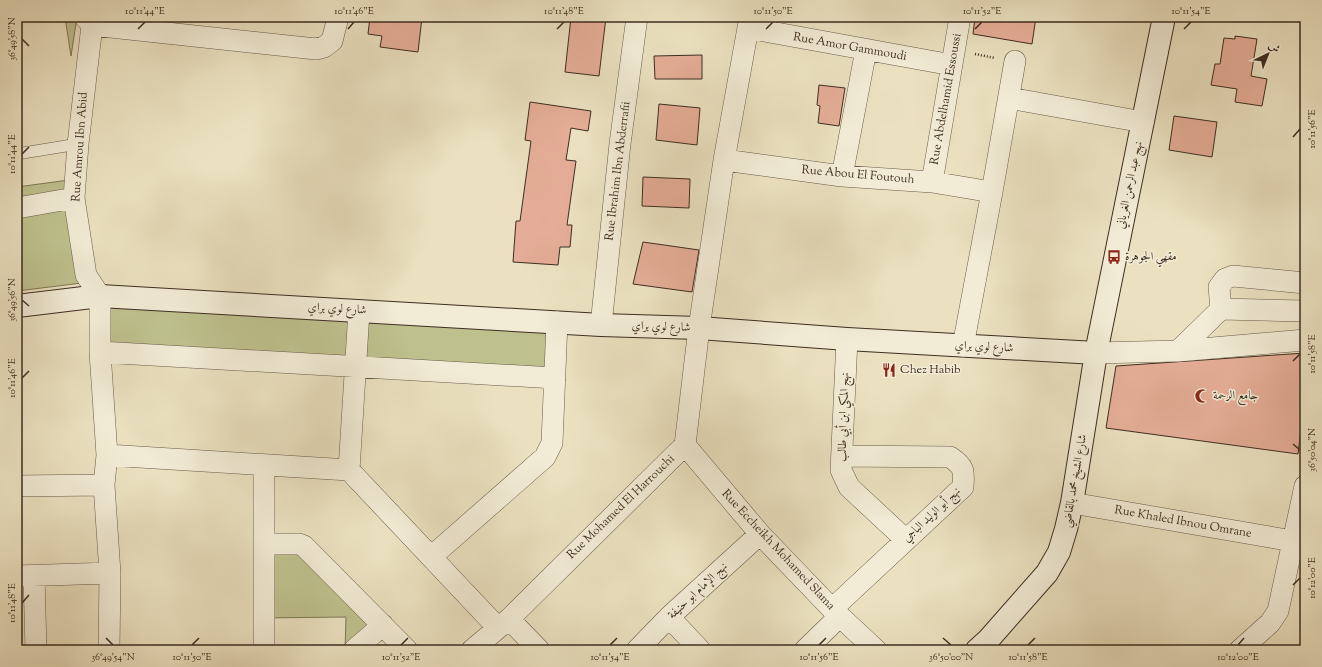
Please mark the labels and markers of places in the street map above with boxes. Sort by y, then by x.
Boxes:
place label: مقهي الجوهرة [1125,248,1177,268]
bus stop icon: مقهي الجوهرة [1106,249,1122,265]
place label: Chez Habib [900,361,961,379]
restaurant icon: Chez Habib [881,362,897,378]
place label: جامع الرحمة [1213,387,1258,406]
mosque icon: جامع الرحمة [1194,388,1210,404]

